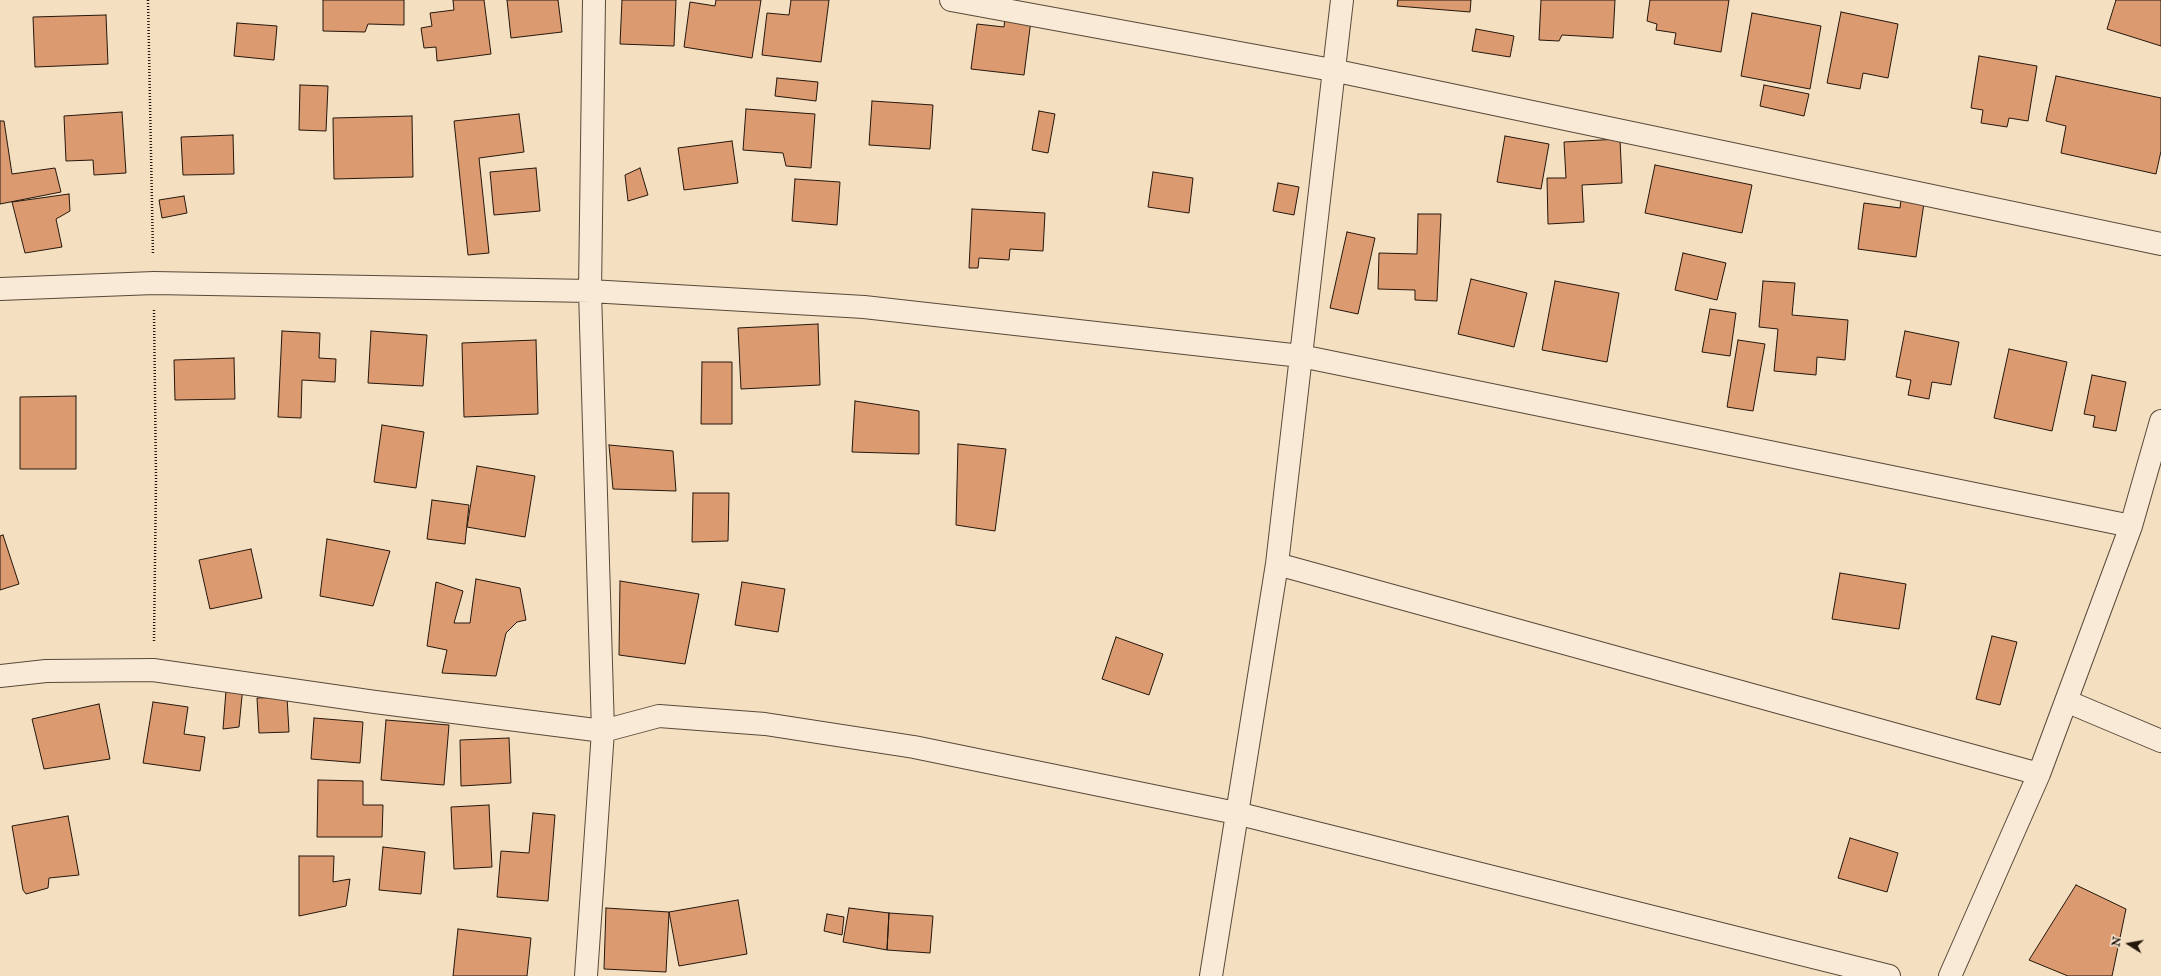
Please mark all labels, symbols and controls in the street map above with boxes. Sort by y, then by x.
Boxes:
north arrow [2109,924,2149,964]
text: N [2109,936,2124,948]

